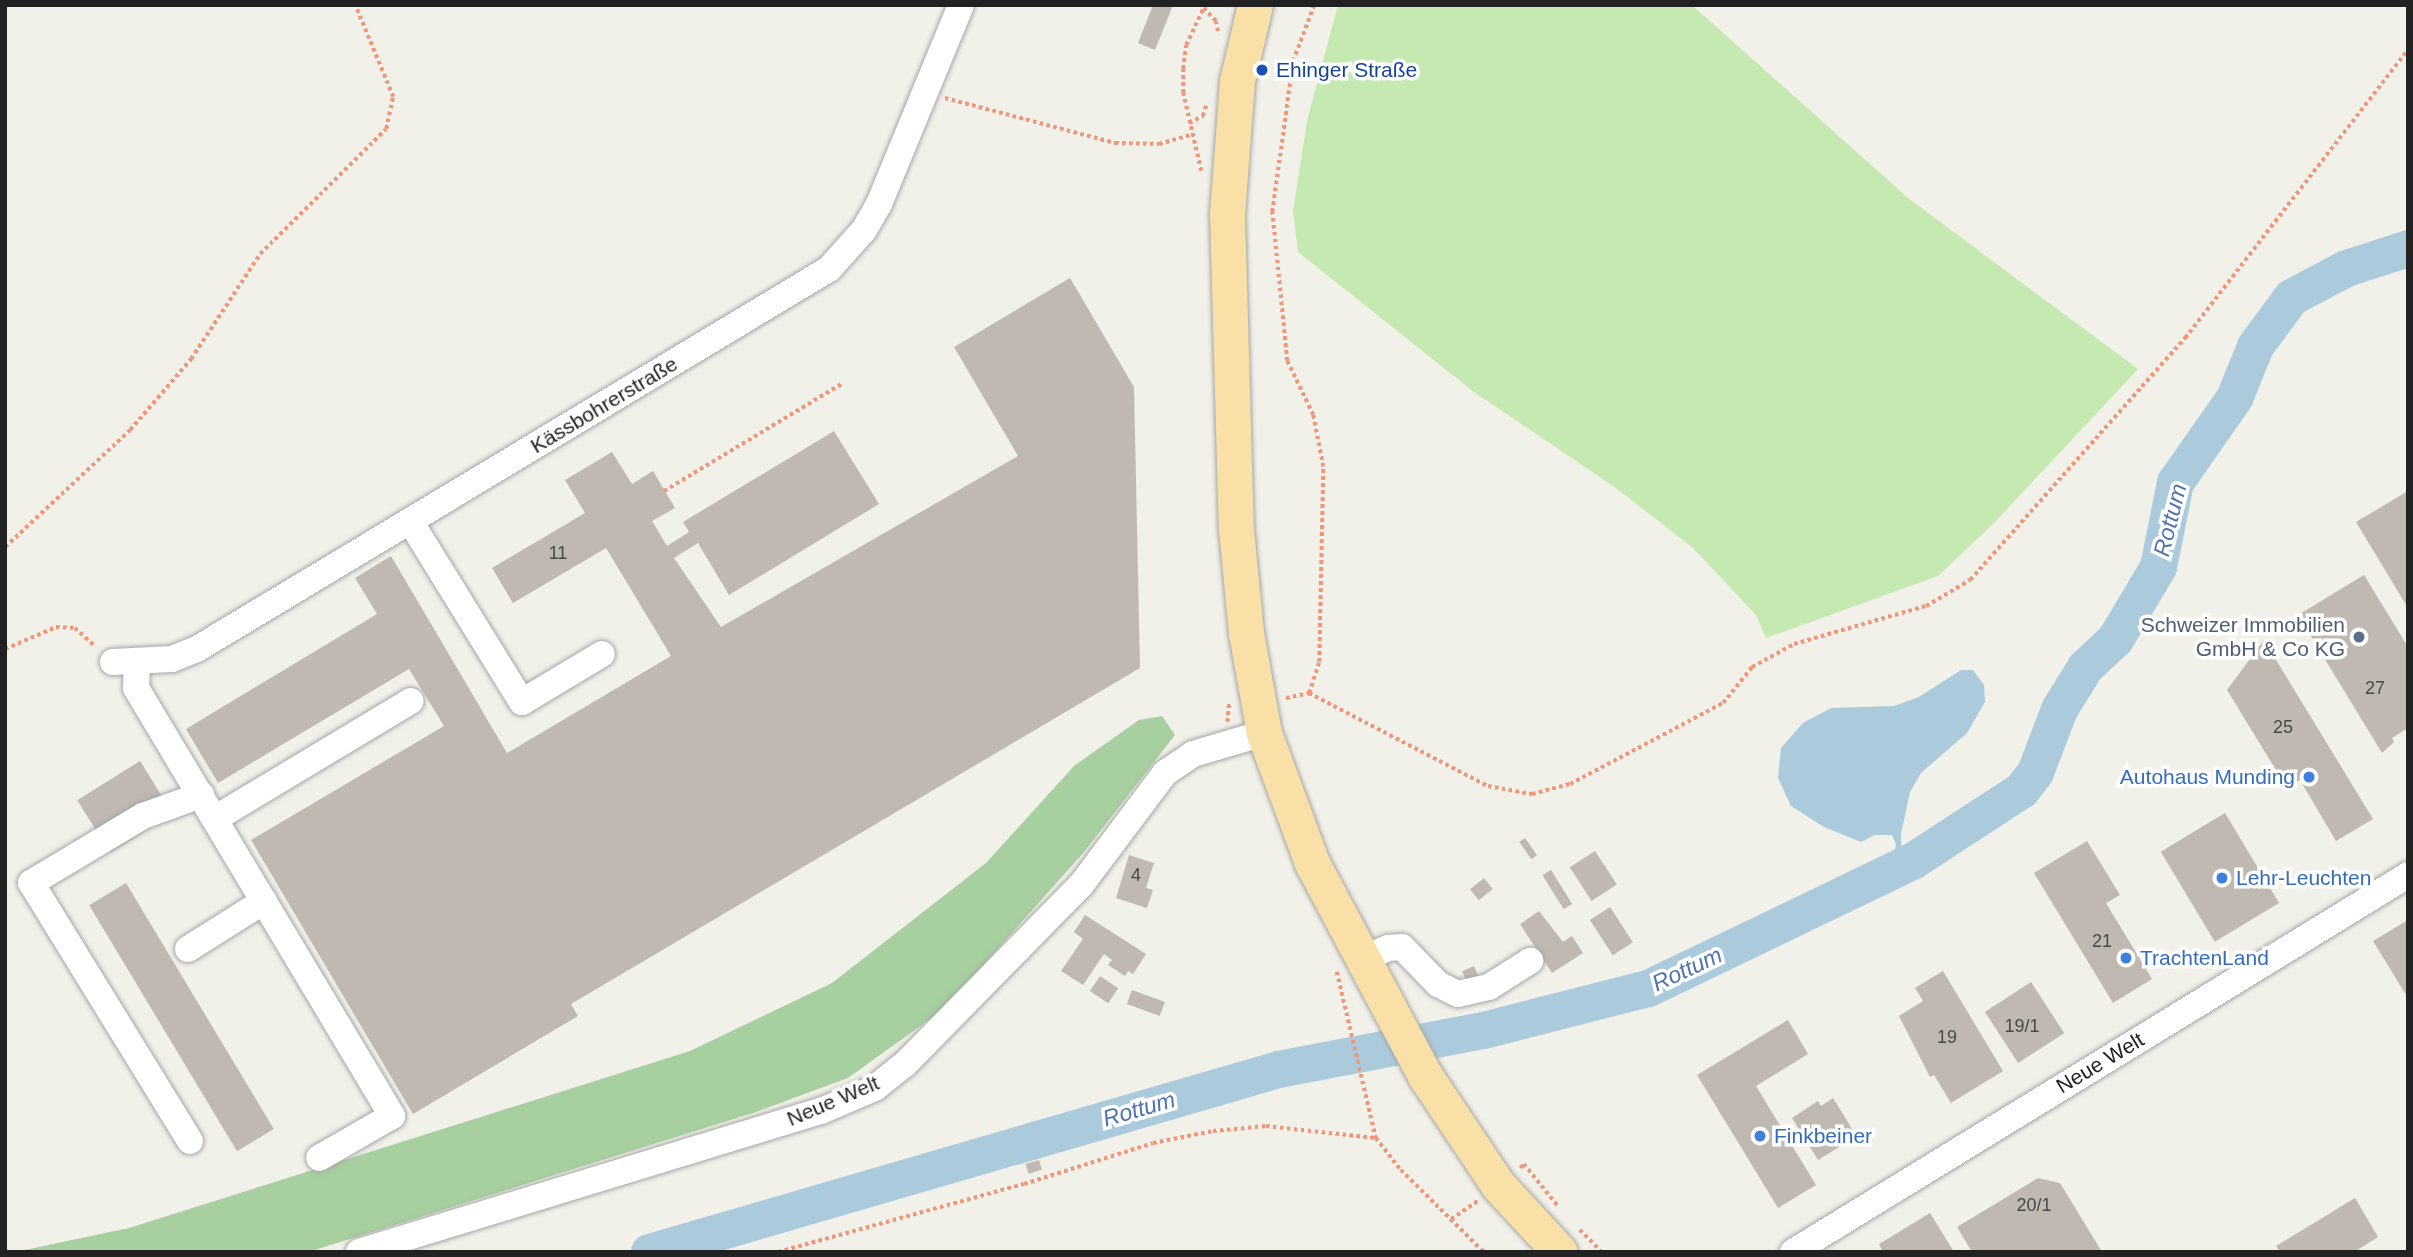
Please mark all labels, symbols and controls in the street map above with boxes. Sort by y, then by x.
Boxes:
place label: Ehinger Straße [1276,57,1417,83]
marker: Ehinger Straße [1254,62,1270,78]
street label: Kässbohrerstraße [526,351,682,459]
water label: Rottum [2148,481,2192,559]
house number: 11 [549,542,567,564]
place label: Schweizer Immobilien GmbH & Co KG [2141,612,2345,662]
marker: Schweizer Immobilien GmbH & Co KG [2351,629,2367,645]
house number: 27 [2365,677,2385,699]
house number: 25 [2273,716,2293,738]
place label: Autohaus Munding [2120,764,2295,790]
marker: Autohaus Munding [2301,769,2317,785]
house number: 4 [1131,864,1141,886]
place label: Lehr-Leuchten [2236,865,2371,891]
marker: Lehr-Leuchten [2214,870,2230,886]
house number: 21 [2092,930,2112,952]
water label: Rottum [1648,941,1726,997]
place label: TrachtenLand [2140,945,2269,971]
marker: TrachtenLand [2118,950,2134,966]
house number: 19/1 [2004,1015,2040,1037]
house number: 19 [1937,1026,1957,1048]
street label: Neue Welt [2052,1027,2148,1099]
street label: Neue Welt [783,1070,883,1132]
water label: Rottum [1100,1086,1178,1132]
place label: Finkbeiner [1774,1123,1872,1149]
marker: Finkbeiner [1752,1128,1768,1144]
house number: 20/1 [2016,1194,2052,1216]

